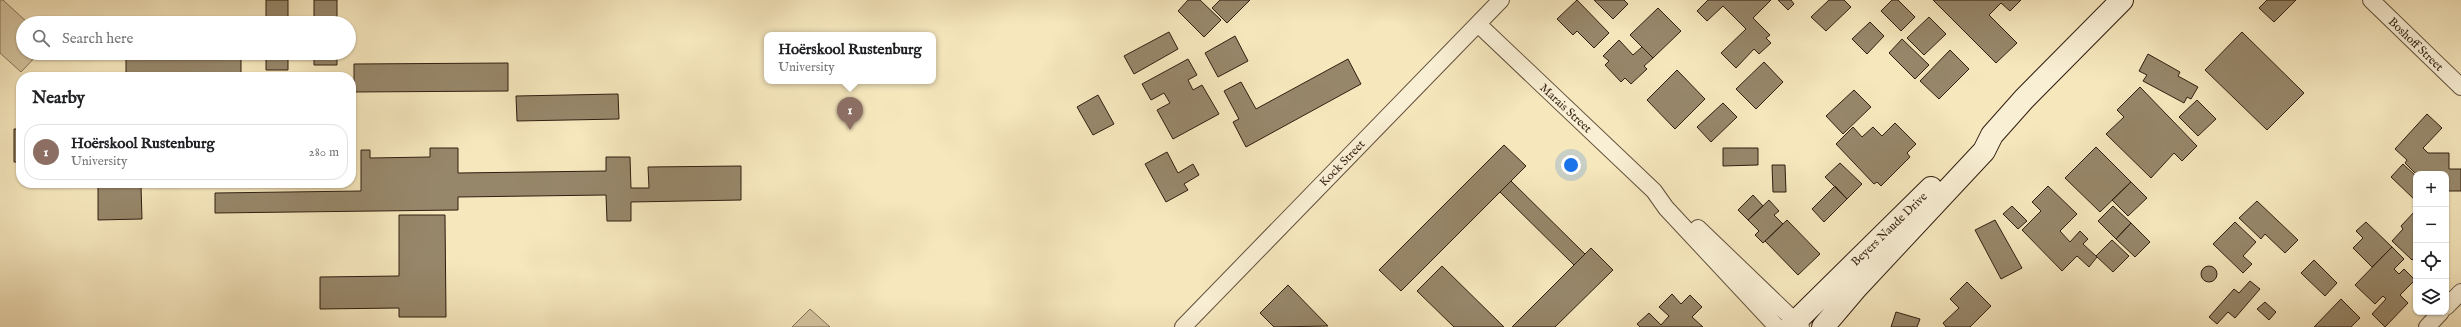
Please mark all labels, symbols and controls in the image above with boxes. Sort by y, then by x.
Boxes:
street label: Boshoff Street [2385,14,2446,74]
search box [16,16,356,60]
icon: search [30,27,52,49]
text: Search here [62,29,133,48]
popup [764,32,936,84]
text: Hoërskool Rustenburg [778,40,922,59]
text: University [778,59,835,76]
street label: Marais Street [1536,80,1595,136]
text: Nearby [32,88,85,109]
pin: 1 [837,97,863,130]
text: Hoërskool Rustenburg [71,134,215,153]
street label: Kock Street [1316,137,1368,190]
text: 1 [44,144,48,161]
text: 280 m [309,144,339,161]
text: University [71,153,127,170]
your location [1561,155,1581,175]
map controls [2413,171,2449,315]
button: + [2413,171,2449,207]
street label: Beyers Naude Drive [1848,189,1931,269]
button: − [2413,207,2449,243]
button: locate [2413,243,2449,279]
button: layers [2413,279,2449,315]

